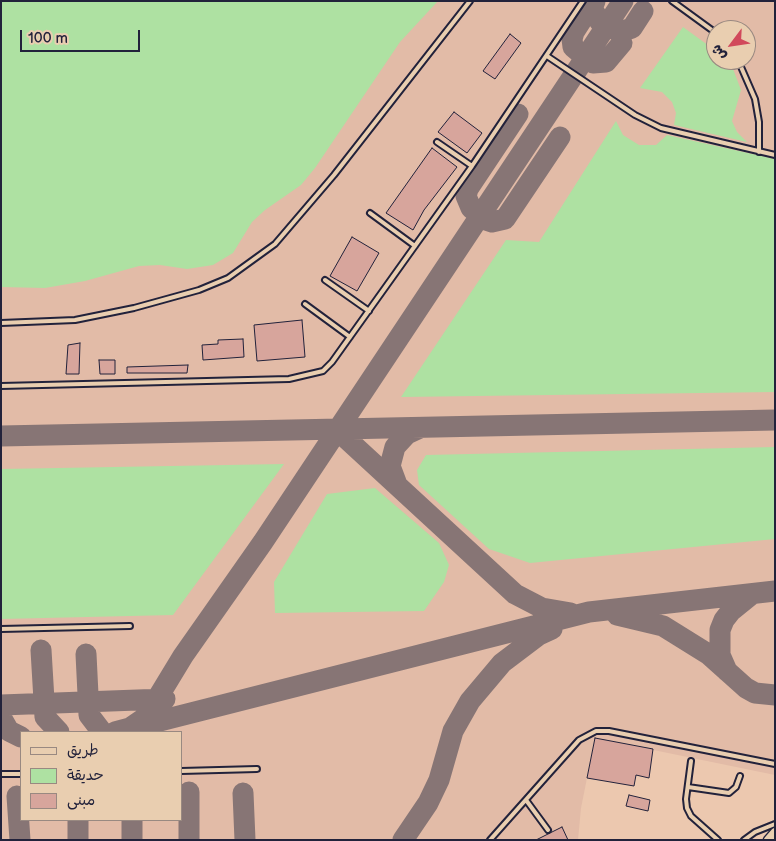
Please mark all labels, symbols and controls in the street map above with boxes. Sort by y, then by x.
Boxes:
scale bar [22,20,142,52]
north arrow [706,20,756,70]
text: 100 m [28,29,68,48]
text: ش [707,41,730,63]
legend [20,731,182,821]
text: طريق [67,741,99,760]
text: حديقة [67,766,104,785]
text: مبنى [67,791,95,810]

